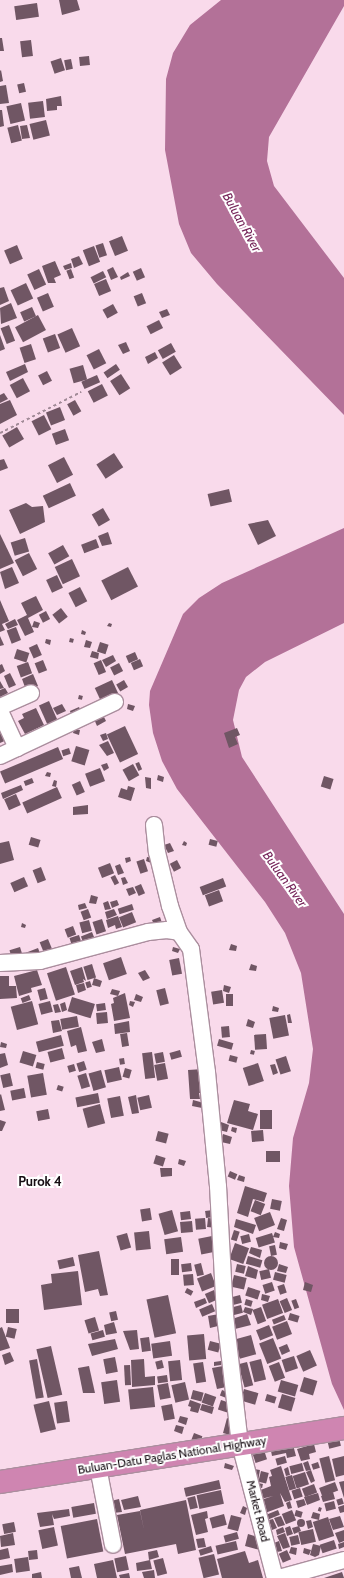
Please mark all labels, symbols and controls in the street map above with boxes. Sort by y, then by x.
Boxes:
water label: Buluan River [219,190,265,254]
water label: Buluan River [260,848,310,910]
district label: Purok 4 [18,1173,62,1189]
street label: Buluan-Datu Paglas National Highway [77,1433,267,1477]
street label: Market Road [243,1479,273,1543]

